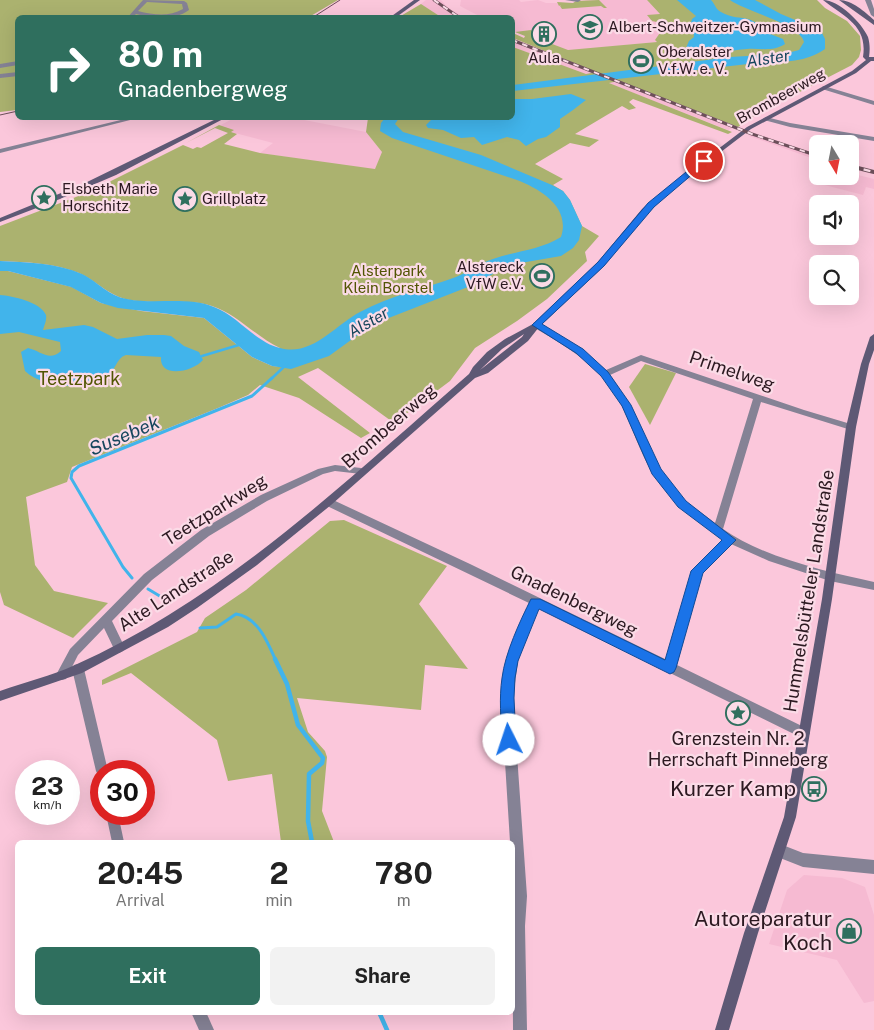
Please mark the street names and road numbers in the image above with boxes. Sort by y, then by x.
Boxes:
street label: Brombeerweg [734,64,828,127]
street label: Primelweg [687,346,778,395]
street label: Brombeerweg [337,379,440,472]
street label: Hummelsbütteler Landstraße [779,468,838,714]
street label: Teetzparkweg [159,469,270,550]
street label: Alte Landstraße [114,545,237,636]
street label: Gnadenbergweg [507,561,641,640]

